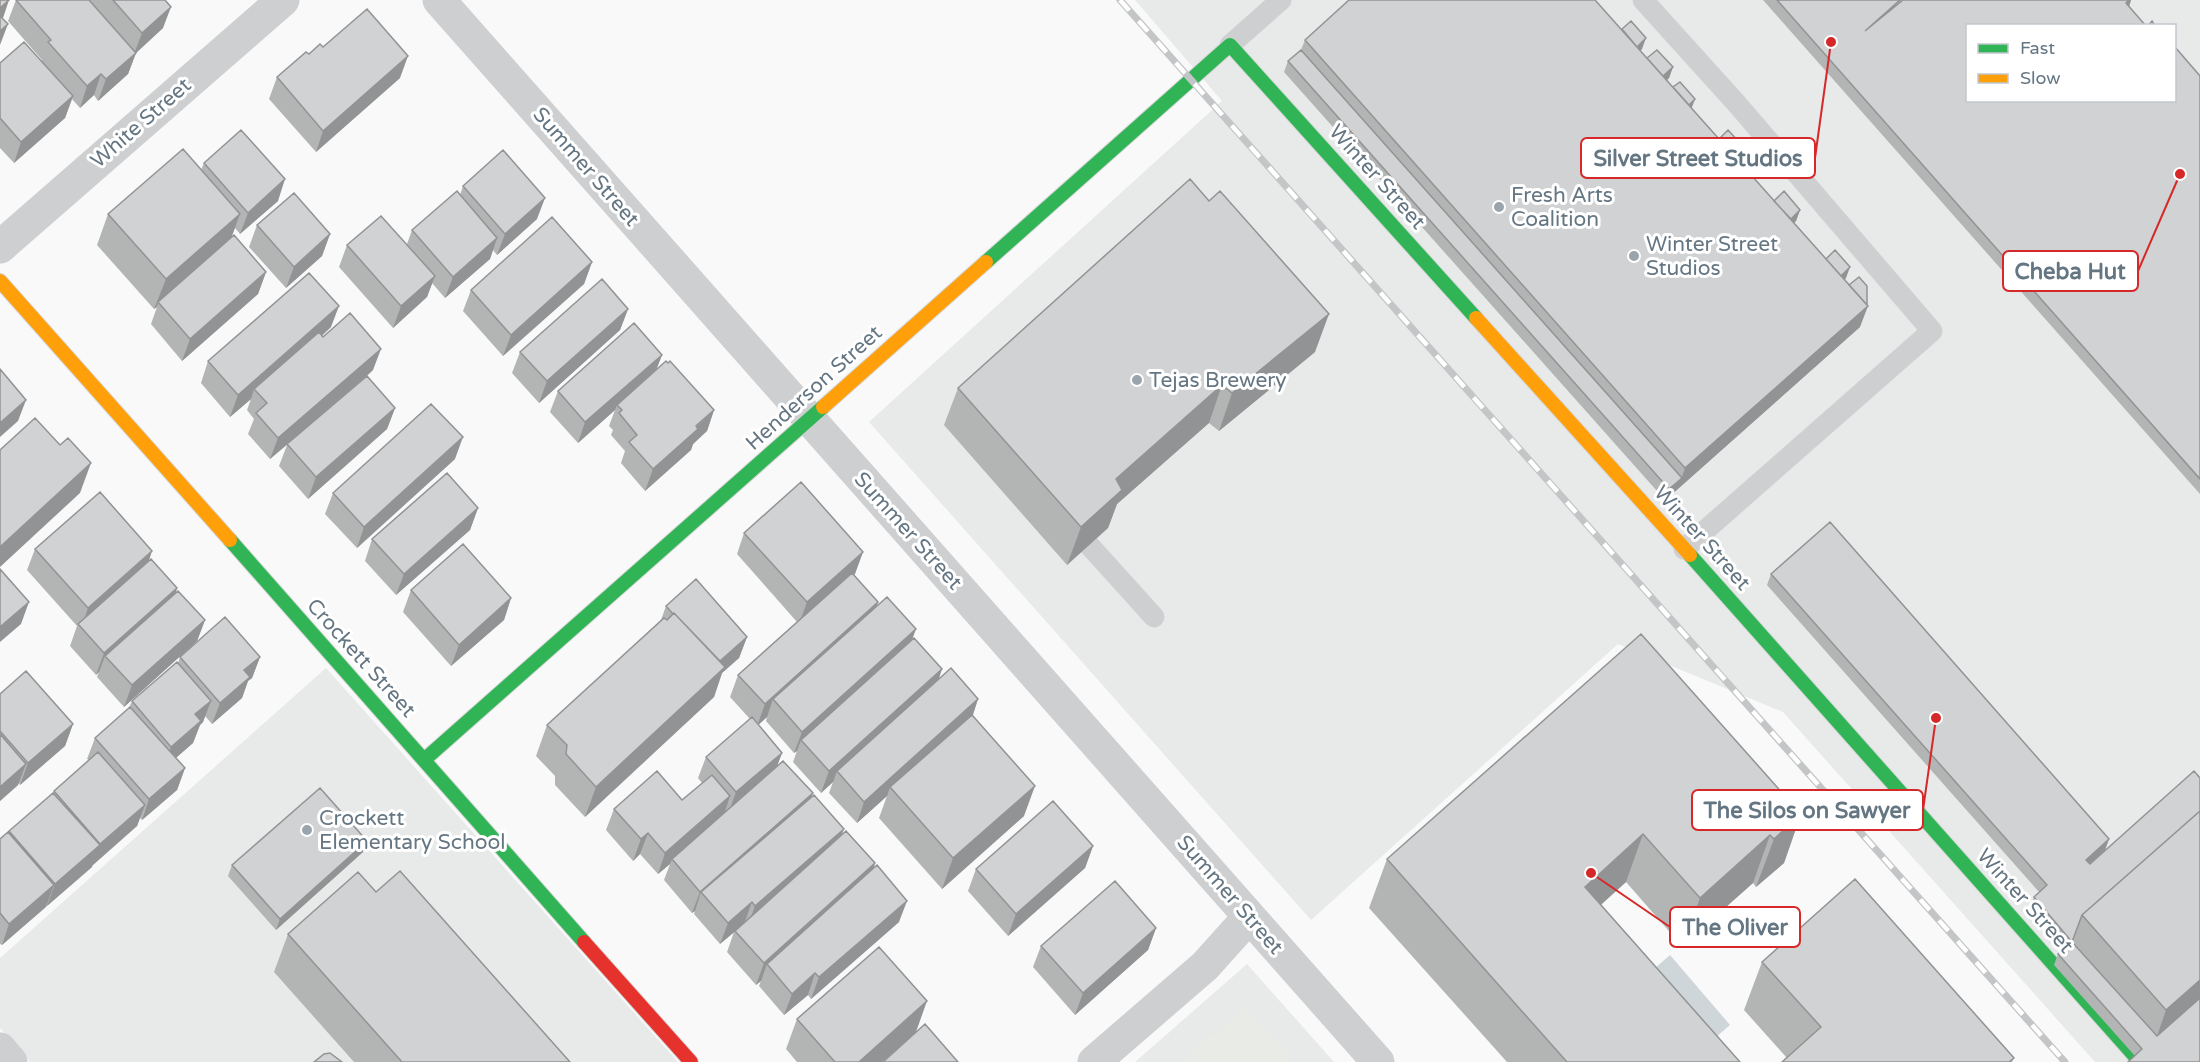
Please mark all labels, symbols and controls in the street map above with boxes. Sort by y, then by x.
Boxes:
legend [1966,24,2176,102]
text: Fast [2020,37,2055,59]
text: Slow [2020,67,2061,89]
street label: White Street [86,73,196,173]
street label: Summer Street [528,102,644,232]
street label: Winter Street [1324,120,1430,234]
callout: Silver Street Studios [1581,138,1815,178]
text: Silver Street Studios [1593,146,1803,172]
place label: Fresh Arts Coalition [1511,183,1613,232]
marker: Fresh Arts Coalition [1492,200,1506,214]
place label: Winter Street Studios [1646,232,1778,281]
marker: Winter Street Studios [1627,249,1641,263]
callout: Cheba Hut [2003,251,2138,291]
text: Cheba Hut [2014,259,2126,285]
street label: Henderson Street [741,320,887,456]
place label: Tejas Brewery [1149,368,1287,393]
marker: Tejas Brewery [1130,373,1144,387]
street label: Summer Street [849,467,967,595]
street label: Winter Street [1649,481,1755,595]
street label: Crockett Street [301,594,421,722]
callout: The Silos on Sawyer [1692,790,1923,830]
text: The Silos on Sawyer [1703,798,1911,824]
place label: Crockett Elementary School [319,806,506,855]
marker: Crockett Elementary School [300,823,314,837]
street label: Summer Street [1172,830,1288,960]
street label: Winter Street [1972,844,2078,958]
callout: The Oliver [1670,907,1800,947]
text: The Oliver [1681,915,1788,941]

